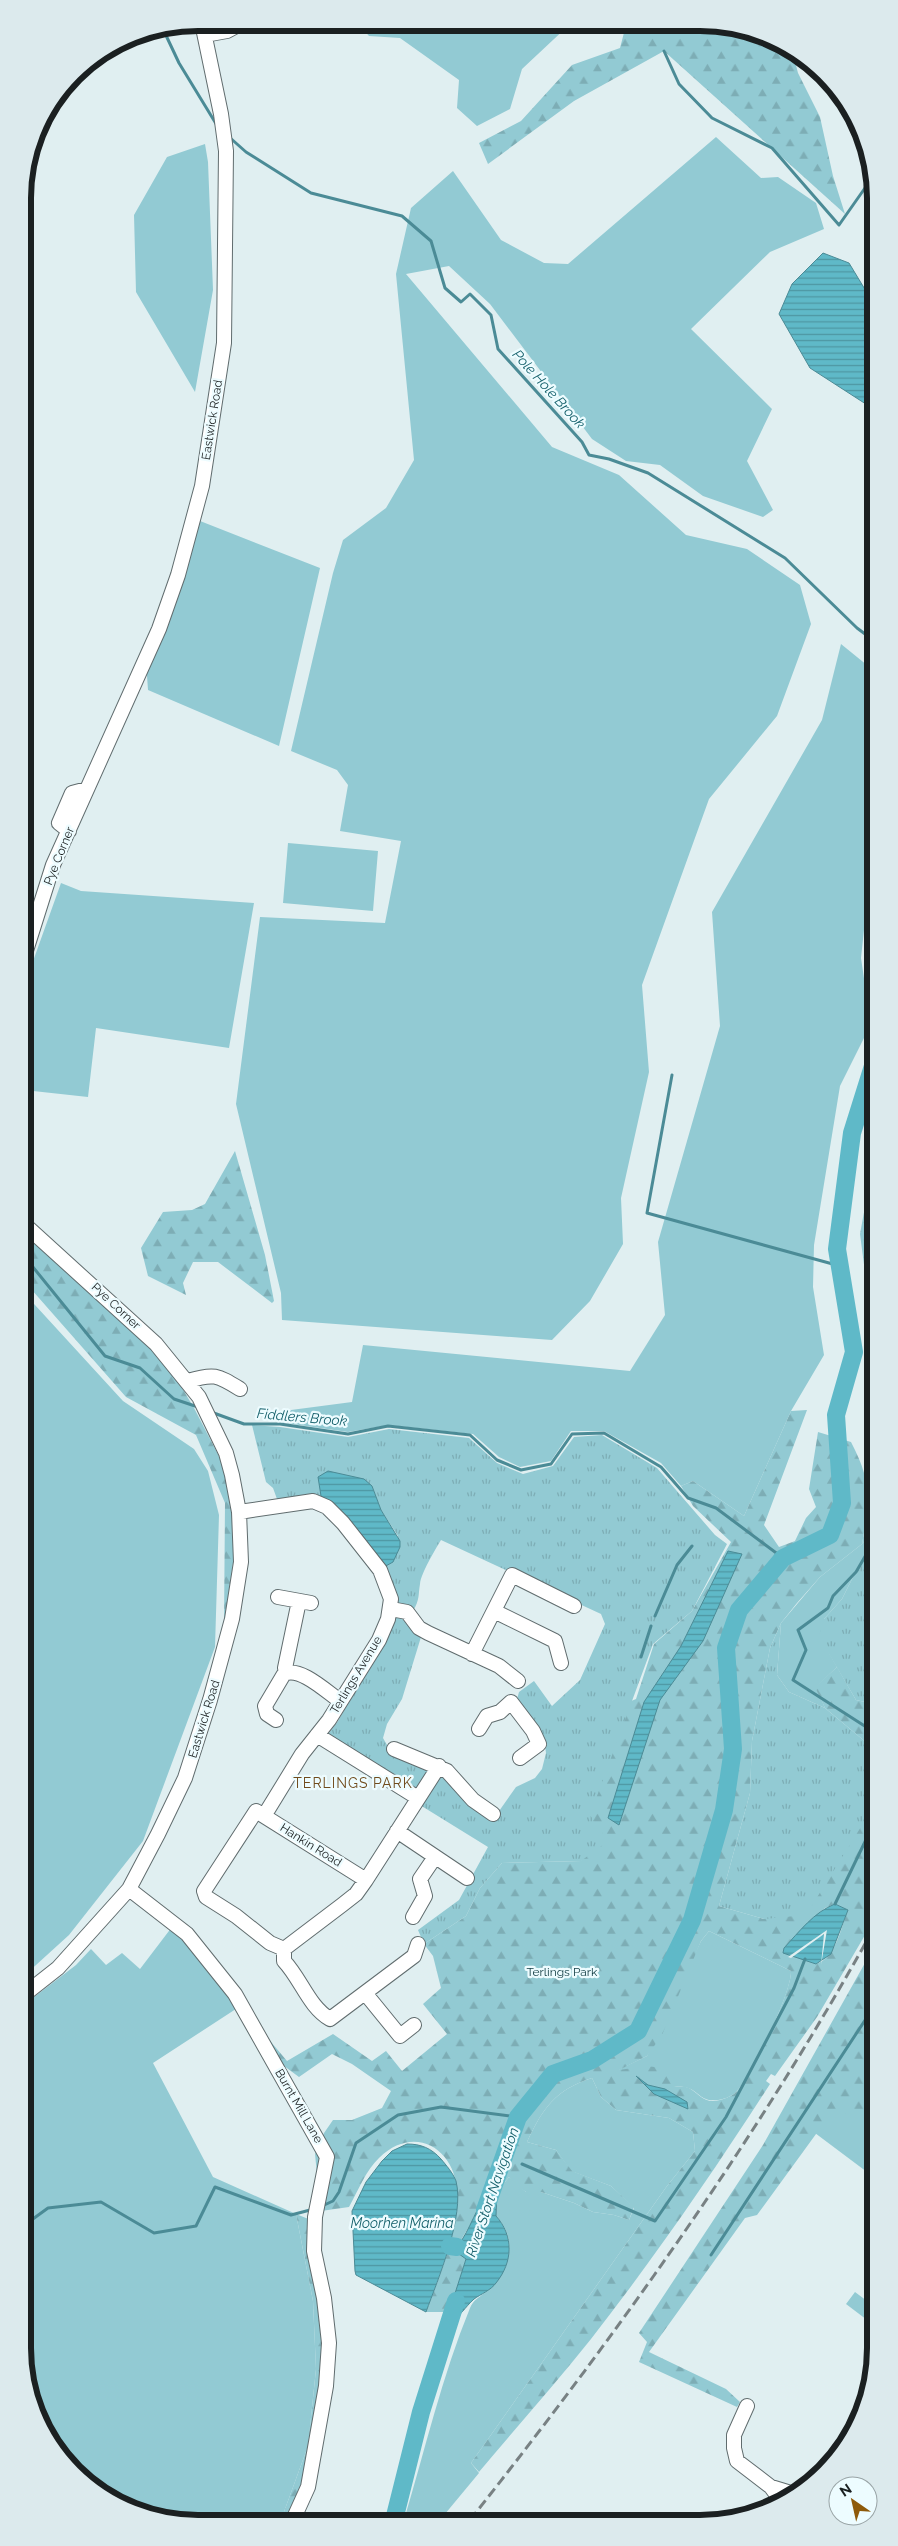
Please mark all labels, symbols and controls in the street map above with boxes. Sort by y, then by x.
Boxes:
water label: Pole Hole Brook [509,346,589,432]
street label: Eastwick Road [199,379,225,461]
street label: Pye Corner [41,824,77,887]
street label: Pye Corner [89,1280,144,1333]
water label: Fiddlers Brook [256,1405,348,1429]
street label: Terlings Avenue [327,1634,385,1716]
street label: Eastwick Road [185,1678,223,1760]
district label: TERLINGS PARK [293,1775,413,1791]
street label: Hankin Road [278,1820,344,1870]
park label: Terlings Park [527,1965,598,1979]
street label: Burnt Mill Lane [272,2066,326,2146]
water label: River Stort Navigation [462,2125,522,2259]
water label: Moorhen Marina [350,2215,454,2231]
north arrow [828,2476,878,2526]
text: N [837,2481,855,2500]

